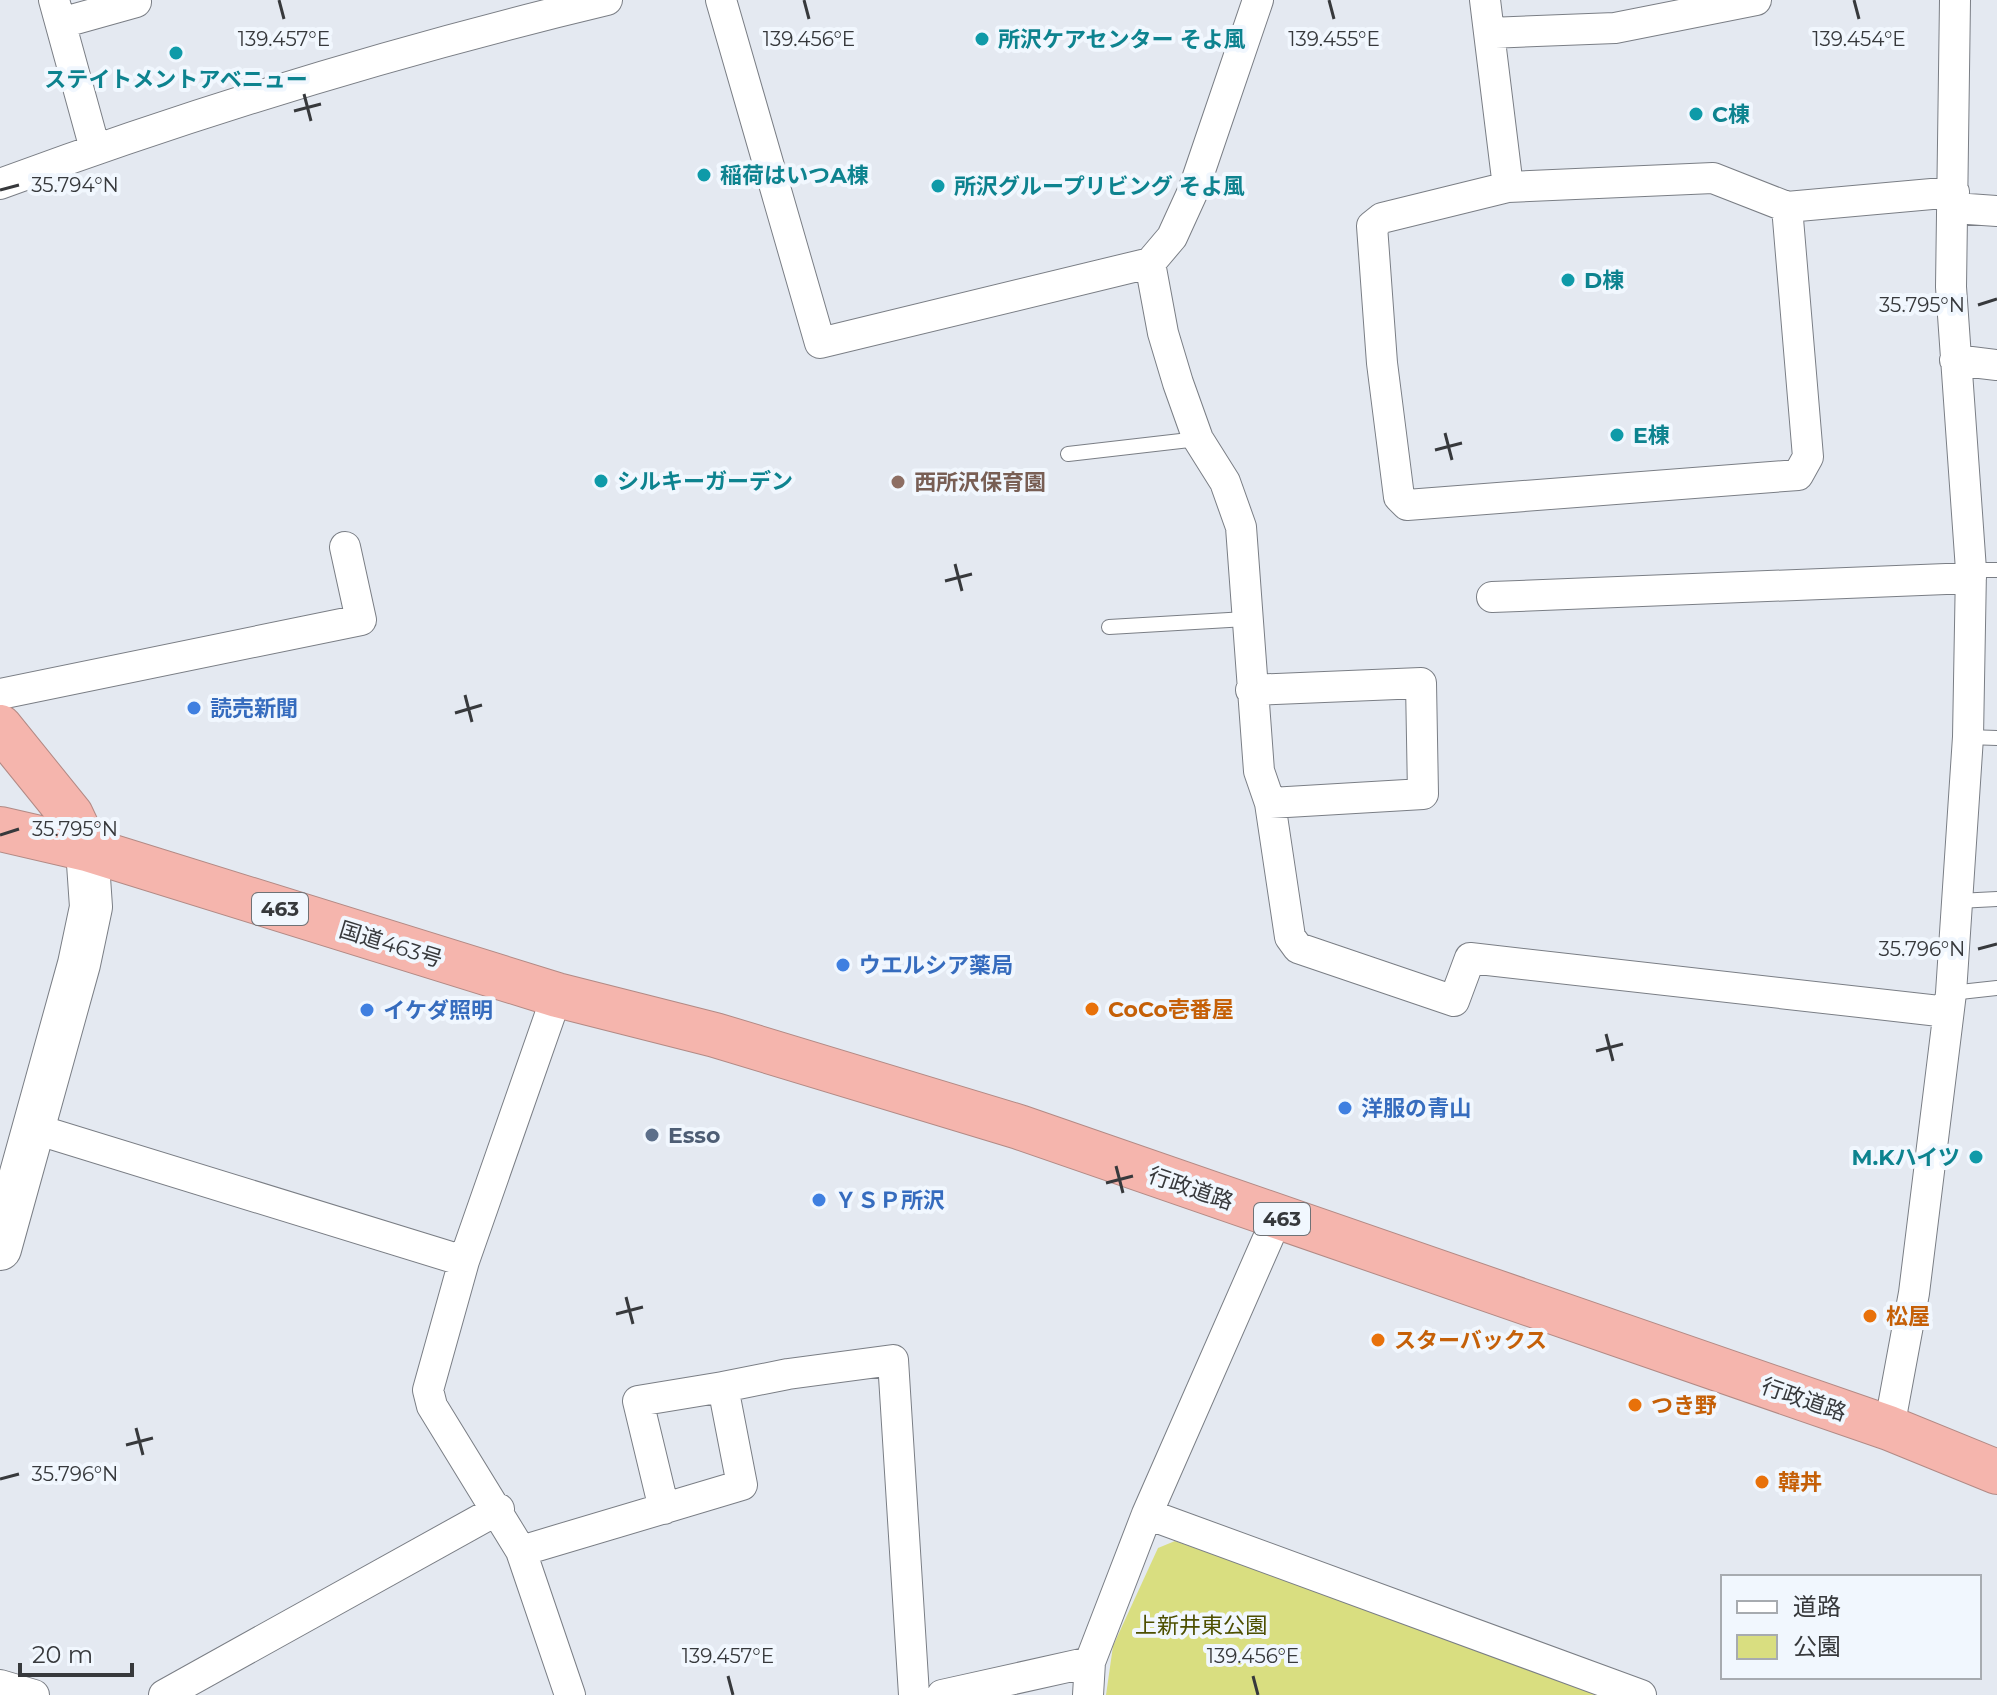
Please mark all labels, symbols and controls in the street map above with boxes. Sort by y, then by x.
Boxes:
place label: 所沢ケアセンター そよ風 [998,26,1246,53]
text: 139.457°E [238,27,330,51]
text: 139.456°E [763,27,855,51]
text: 139.455°E [1288,27,1380,51]
text: 139.454°E [1812,27,1906,51]
marker: 所沢ケアセンター そよ風 [973,30,991,48]
marker: ステイトメントアベニュー [167,44,185,62]
place label: ステイトメントアベニュー [44,66,308,93]
place label: C棟 [1712,101,1750,128]
marker: C棟 [1687,105,1705,123]
place label: 稲荷はいつA棟 [720,162,869,189]
marker: 稲荷はいつA棟 [695,166,713,184]
text: 35.794°N [31,173,119,197]
place label: 所沢グループリビング そよ風 [954,173,1245,200]
marker: 所沢グループリビング そよ風 [929,177,947,195]
place label: D棟 [1584,267,1624,294]
marker: D棟 [1559,271,1577,289]
text: 35.795°N [1879,293,1965,317]
place label: E棟 [1633,422,1670,449]
marker: E棟 [1608,426,1626,444]
place label: シルキーガーデン [617,468,793,495]
place label: 西所沢保育園 [914,469,1046,496]
marker: シルキーガーデン [592,472,610,490]
marker: 西所沢保育園 [889,473,907,491]
place label: 読売新聞 [210,695,298,722]
marker: 読売新聞 [185,699,203,717]
text: 35.795°N [32,817,118,841]
road number: 463 [252,893,308,925]
street label: 国道463号 [336,916,446,973]
text: 35.796°N [1879,937,1965,961]
place label: ウエルシア薬局 [859,952,1013,979]
marker: ウエルシア薬局 [834,956,852,974]
place label: CoCo壱番屋 [1108,996,1234,1023]
place label: イケダ照明 [383,997,493,1024]
marker: CoCo壱番屋 [1083,1000,1101,1018]
marker: イケダ照明 [358,1001,376,1019]
place label: 洋服の青山 [1361,1095,1471,1122]
marker: 洋服の青山 [1336,1099,1354,1117]
place label: Esso [668,1122,720,1149]
marker: Esso [643,1126,661,1144]
place label: M.Kハイツ [1851,1144,1960,1171]
marker: M.Kハイツ [1967,1148,1985,1166]
street label: 行政道路 [1145,1161,1237,1216]
place label: ＹＳＰ所沢 [835,1187,945,1214]
marker: ＹＳＰ所沢 [810,1191,828,1209]
road number: 463 [1254,1203,1310,1235]
place label: 松屋 [1886,1303,1930,1330]
marker: 松屋 [1861,1307,1879,1325]
place label: スターバックス [1394,1327,1547,1354]
marker: スターバックス [1369,1331,1387,1349]
street label: 行政道路 [1758,1372,1850,1427]
place label: つき野 [1651,1392,1717,1419]
marker: つき野 [1626,1396,1644,1414]
text: 35.796°N [32,1462,118,1486]
place label: 韓丼 [1778,1469,1822,1496]
marker: 韓丼 [1753,1473,1771,1491]
legend [1721,1575,1981,1679]
text: 道路 [1793,1592,1841,1621]
park label: 上新井東公園 [1135,1612,1267,1639]
scale bar [20,1627,132,1677]
text: 公園 [1793,1632,1841,1661]
text: 20 m [32,1640,93,1669]
text: 139.457°E [682,1644,774,1668]
text: 139.456°E [1207,1644,1299,1668]

